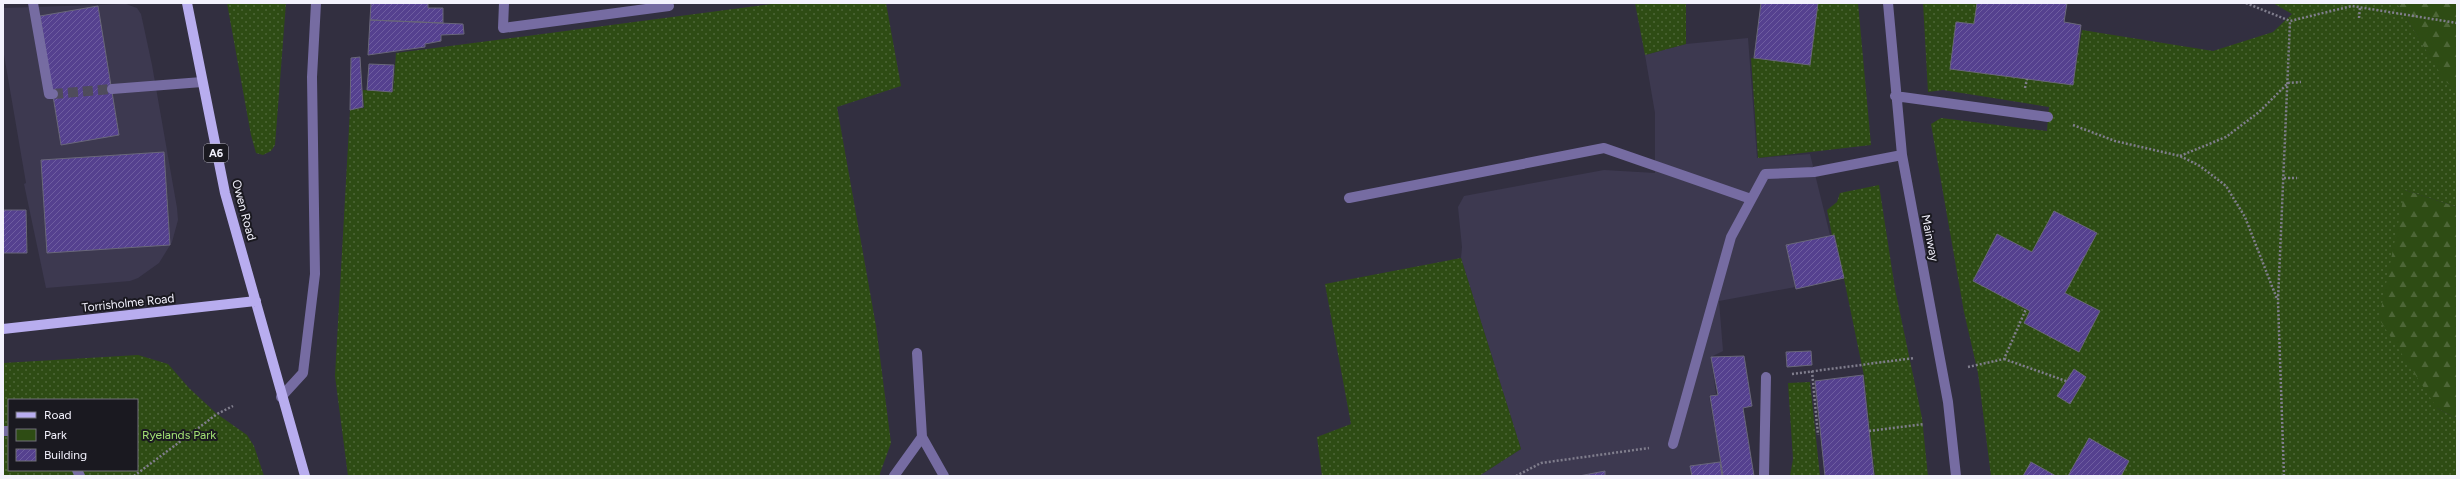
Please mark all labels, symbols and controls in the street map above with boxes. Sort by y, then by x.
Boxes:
road number: A6 [204,144,228,162]
street label: Owen Road [229,178,259,242]
street label: Mainway [1919,213,1942,263]
street label: Torrisholme Road [81,291,175,315]
legend [8,399,138,471]
text: Road [44,408,72,422]
text: Park [44,428,67,442]
park label: Ryelands Park [142,428,216,442]
text: Building [44,448,87,462]

